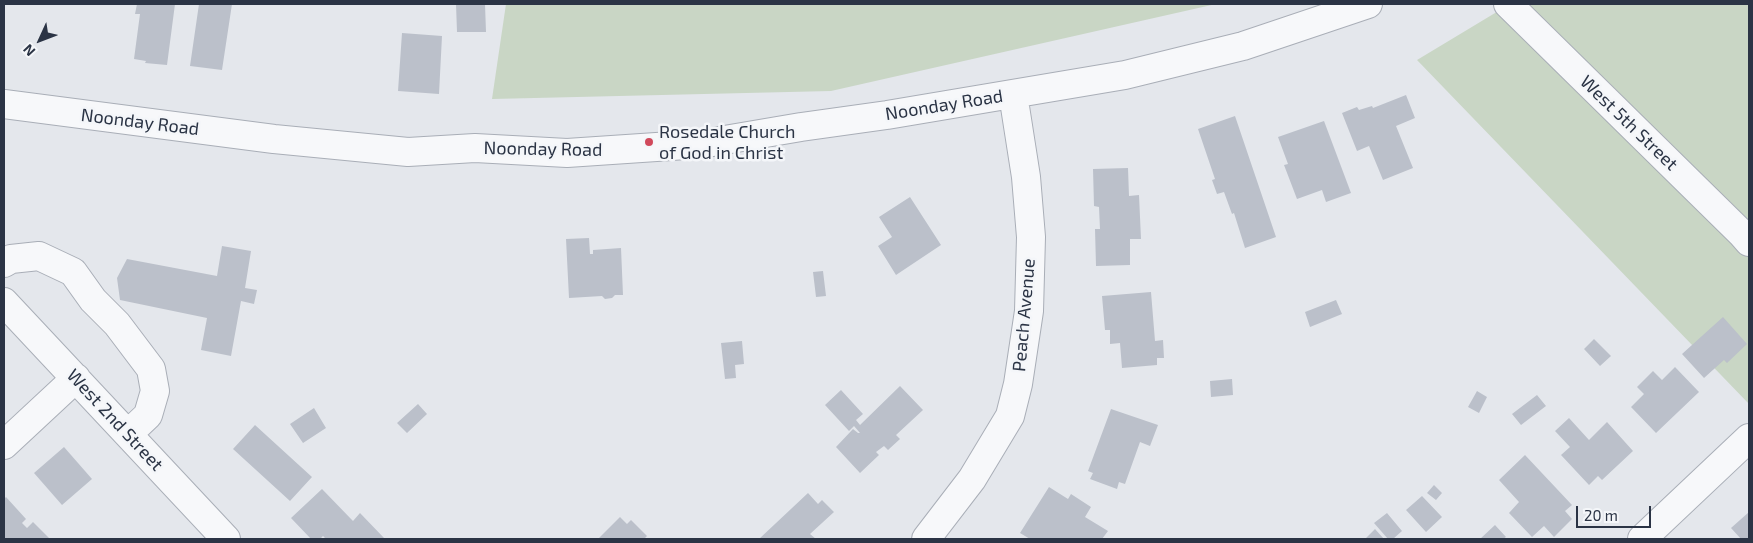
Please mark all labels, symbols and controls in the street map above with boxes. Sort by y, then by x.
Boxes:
north arrow [15,15,65,65]
text: N [19,41,38,60]
street label: West 5th Street [1576,71,1682,175]
street label: Noonday Road [884,85,1004,125]
street label: Noonday Road [80,104,200,140]
place label: Rosedale Church of God in Christ [659,121,796,163]
marker: Rosedale Church of God in Christ [643,136,655,148]
street label: Noonday Road [483,137,603,161]
street label: Peach Avenue [1008,257,1040,373]
street label: West 2nd Street [62,365,168,475]
scale bar [1578,496,1653,528]
text: 20 m [1584,506,1618,524]

